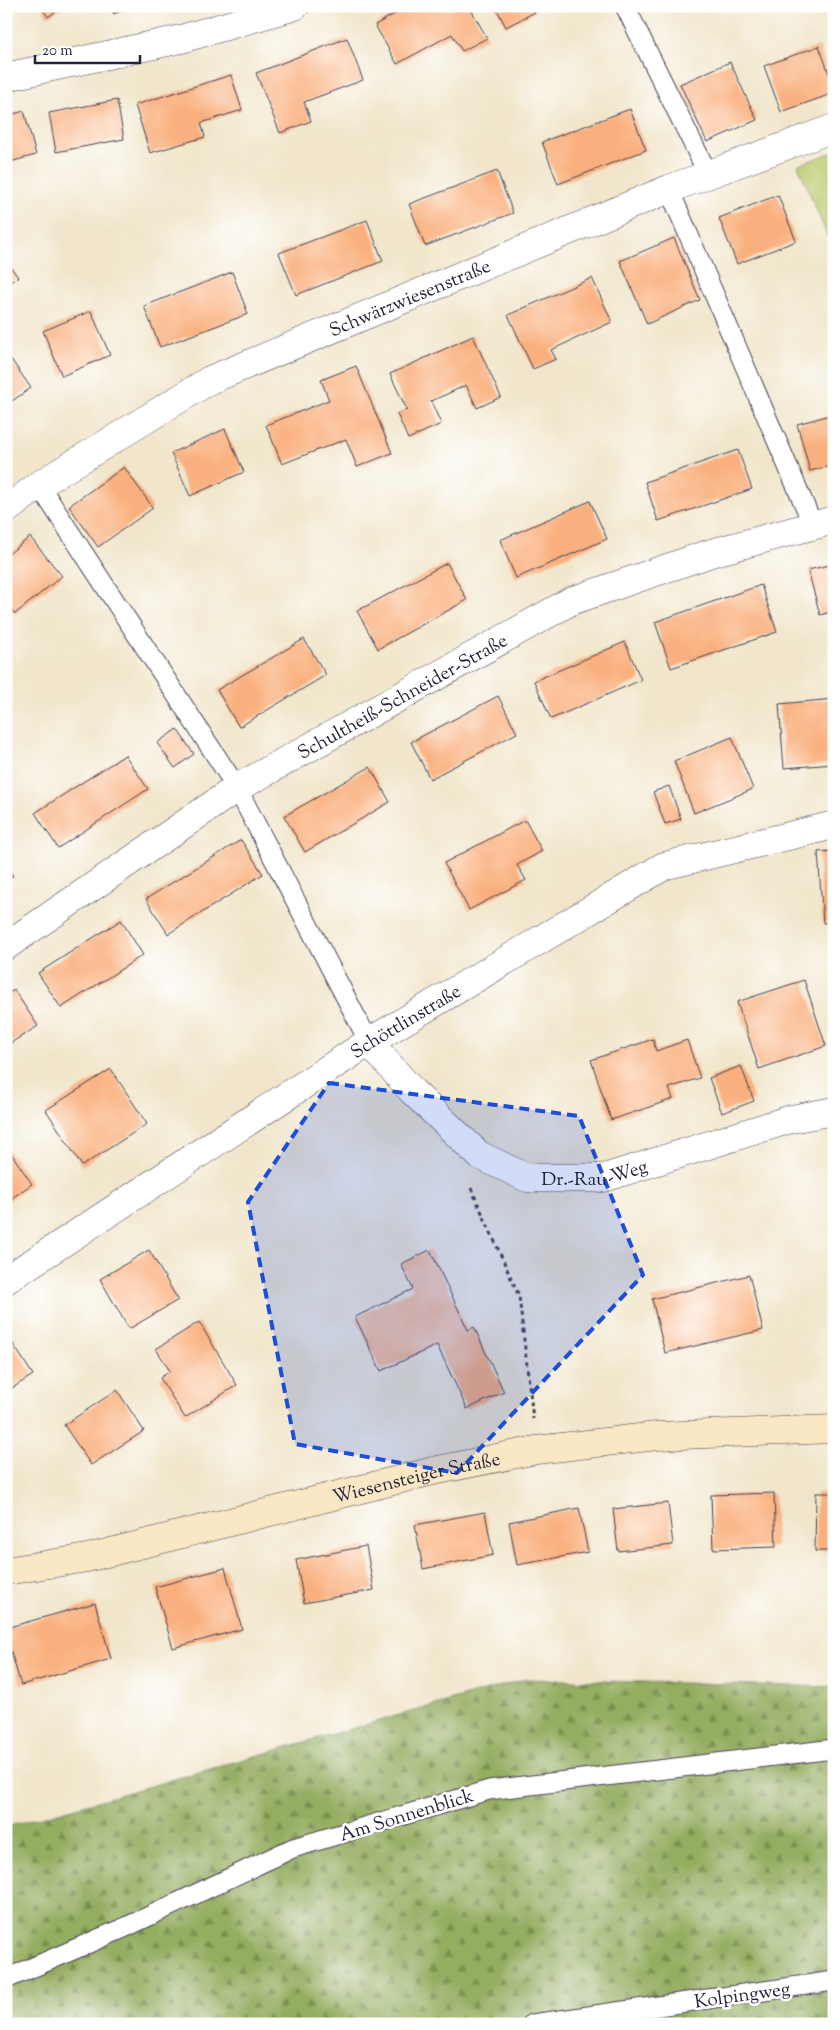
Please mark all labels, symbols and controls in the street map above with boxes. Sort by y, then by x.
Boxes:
scale bar [35,32,140,64]
text: 20 m [42,41,73,62]
street label: Schwärzwiesenstraße [325,254,495,345]
street label: Schultheiß-Schneider-Straße [293,628,513,767]
street label: Schöttlinstraße [346,979,467,1067]
street label: Dr.-Rau-Weg [541,1154,651,1194]
street label: Wiesensteiger Straße [330,1447,503,1512]
street label: Am Sonnenblick [336,1783,478,1850]
street label: Kolpingweg [693,1976,792,2017]

